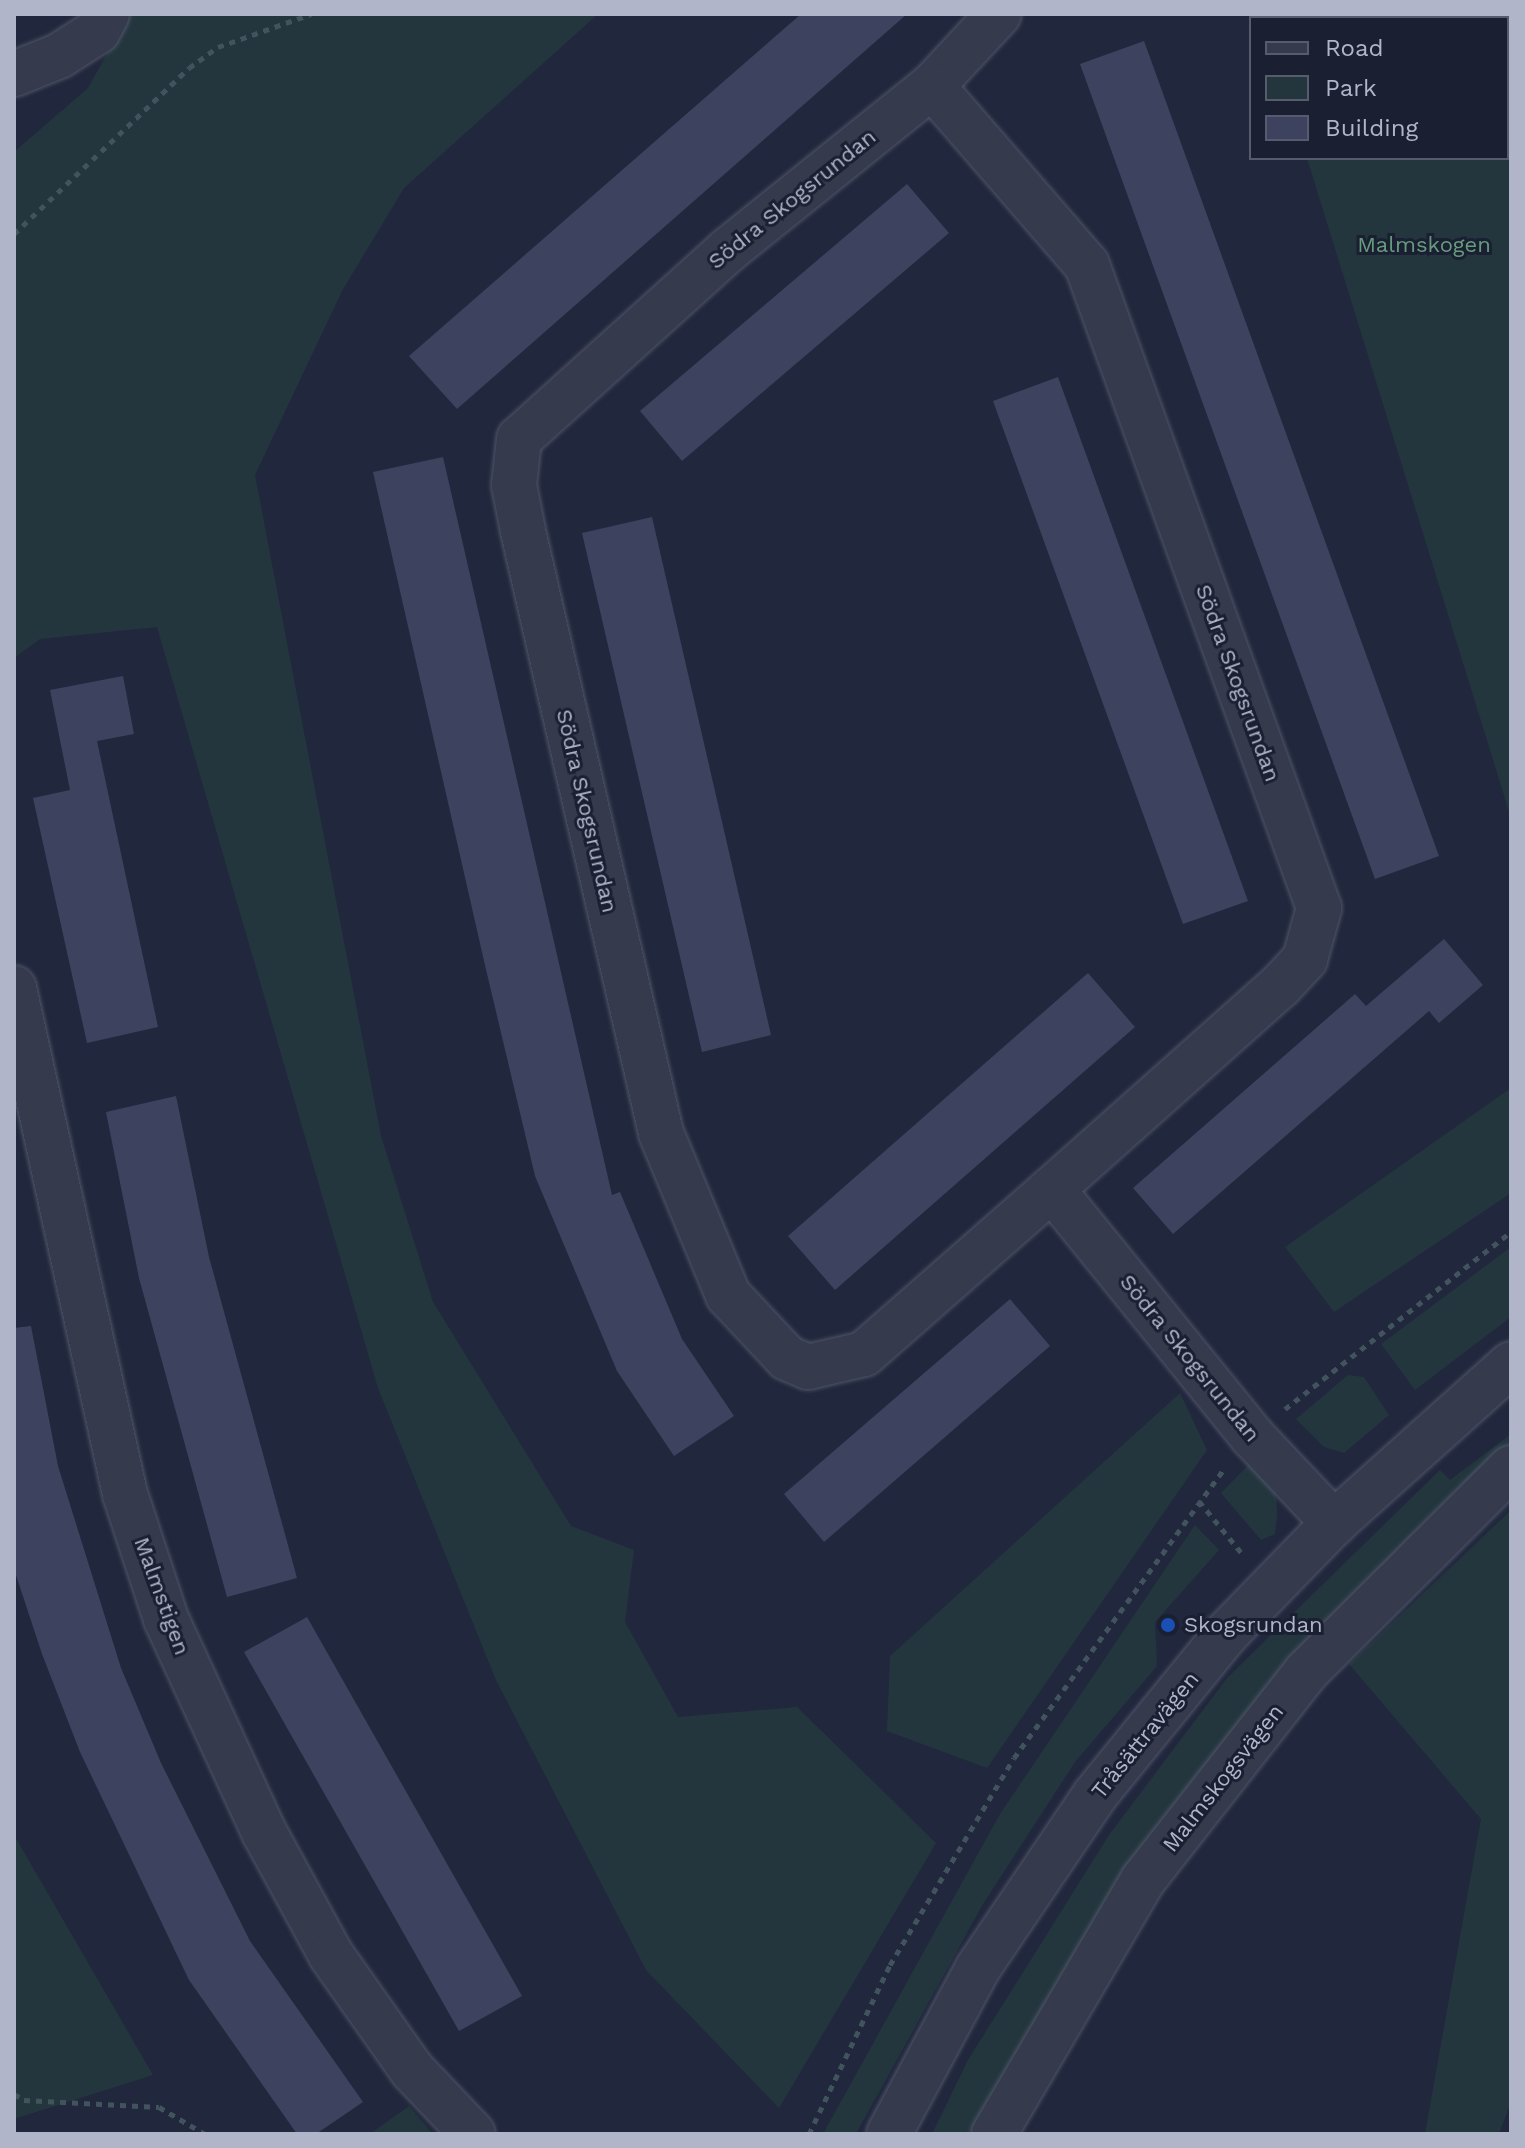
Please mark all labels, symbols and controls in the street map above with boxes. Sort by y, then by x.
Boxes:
legend [1249,16,1509,160]
text: Road [1325,34,1384,62]
text: Park [1325,74,1377,102]
text: Building [1325,114,1418,142]
street label: Södra Skogsrundan [703,123,881,275]
park label: Malmskogen [1357,232,1491,258]
street label: Södra Skogsrundan [1190,581,1286,785]
street label: Södra Skogsrundan [551,706,623,916]
street label: Södra Skogsrundan [1114,1269,1266,1447]
street label: Malmstigen [128,1533,196,1659]
place label: Skogsrundan [1184,1612,1323,1638]
marker: Skogsrundan [1159,1616,1177,1634]
street label: Tråsättravägen [1086,1666,1204,1804]
street label: Malmskogsvägen [1157,1699,1289,1857]

